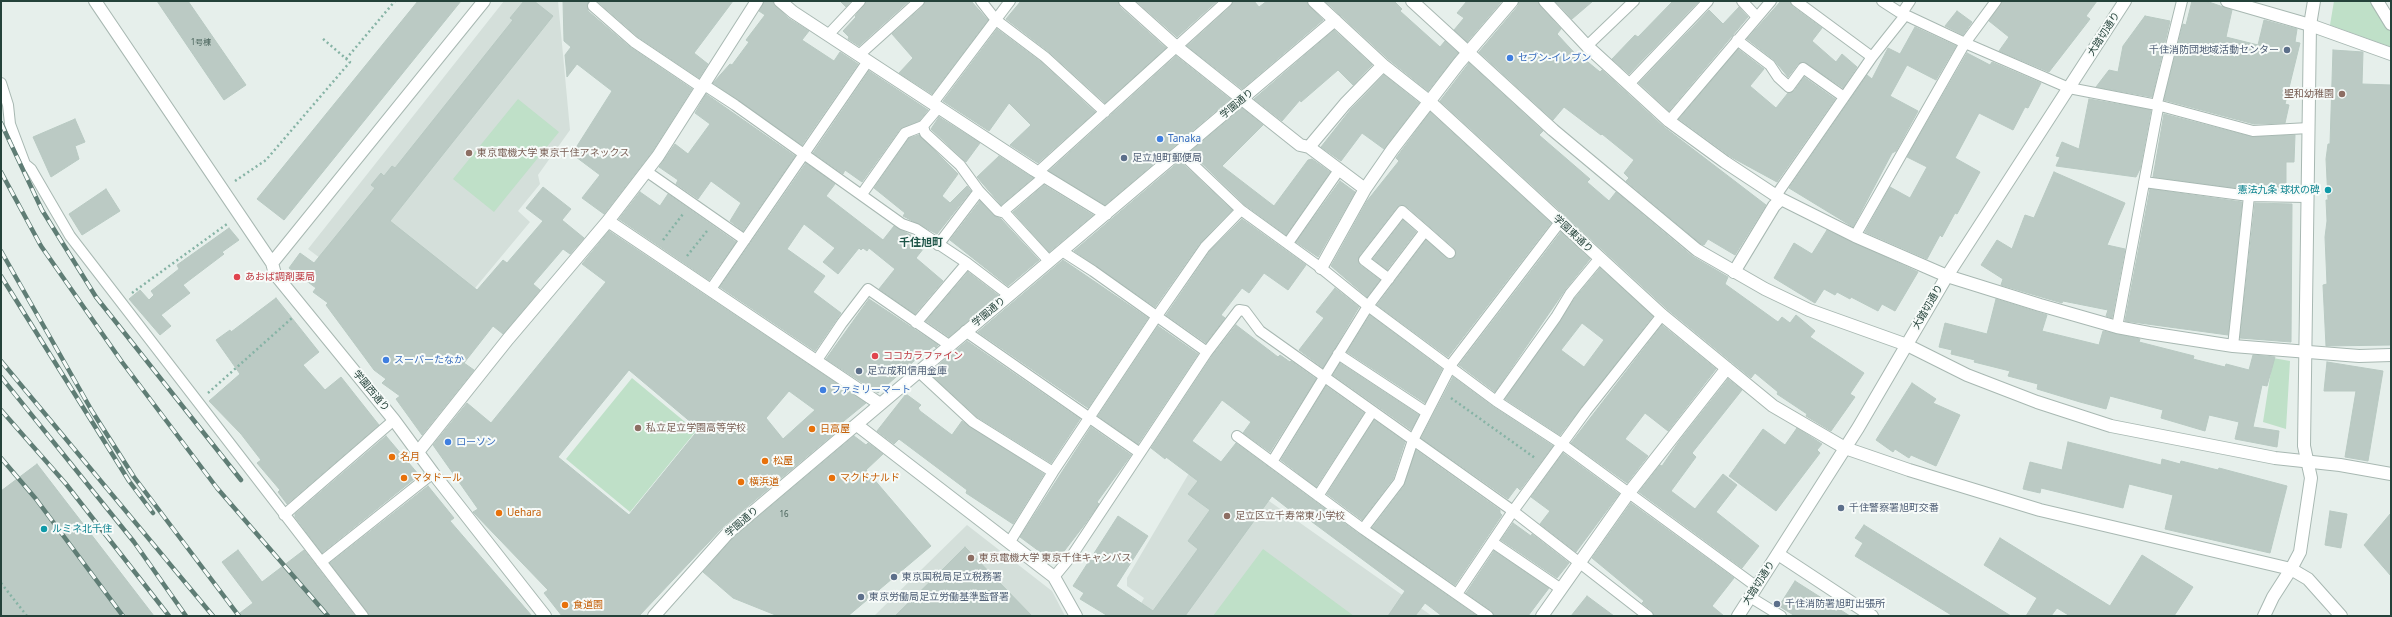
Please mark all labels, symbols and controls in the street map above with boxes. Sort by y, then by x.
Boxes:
street label: 大踏切通り [2085,10,2123,58]
house number: 1号棟 [191,38,211,48]
place label: 千住消防団地域活動センター [2149,44,2279,56]
marker: 千住消防団地域活動センター [2282,45,2292,55]
place label: セブン-イレブン [1518,52,1591,64]
marker: セブン-イレブン [1505,53,1515,63]
street label: 学園通り [1218,87,1256,121]
place label: 聖和幼稚園 [2284,88,2334,100]
marker: 聖和幼稚園 [2337,89,2347,99]
place label: Tanaka [1168,133,1201,145]
marker: Tanaka [1155,134,1165,144]
place label: 東京電機大学 東京千住アネックス [477,147,630,159]
marker: 東京電機大学 東京千住アネックス [464,148,474,158]
place label: 足立旭町郵便局 [1132,152,1202,164]
marker: 足立旭町郵便局 [1119,153,1129,163]
place label: 憲法九条 球状の碑 [2237,184,2320,196]
marker: 憲法九条 球状の碑 [2323,185,2333,195]
street label: 学園東通り [1551,213,1595,255]
district label: 千住旭町 [899,236,943,250]
place label: あおば調剤薬局 [245,271,315,283]
marker: あおば調剤薬局 [232,272,242,282]
street label: 大踏切通り [1910,282,1946,332]
street label: 学園通り [970,295,1008,329]
place label: ココカラファイン [883,350,963,362]
marker: ココカラファイン [870,351,880,361]
place label: スーパーたなか [394,354,464,366]
marker: スーパーたなか [381,355,391,365]
place label: 足立成和信用金庫 [867,365,947,377]
marker: 足立成和信用金庫 [854,366,864,376]
street label: 学園西通り [350,368,392,414]
place label: ファミリーマート [831,384,911,396]
marker: ファミリーマート [818,385,828,395]
place label: 私立足立学園高等学校 [646,422,746,434]
marker: 私立足立学園高等学校 [633,423,643,433]
place label: 日高屋 [820,423,850,435]
marker: 日高屋 [807,424,817,434]
place label: ローソン [456,436,496,448]
marker: ローソン [443,437,453,447]
place label: 名月 [400,451,420,463]
marker: 名月 [387,452,397,462]
place label: 松屋 [773,455,793,467]
marker: 松屋 [760,456,770,466]
place label: マタドール [412,472,462,484]
place label: マクドナルド [840,472,900,484]
marker: マタドール [399,473,409,483]
marker: マクドナルド [827,473,837,483]
place label: 横浜道 [749,476,779,488]
marker: 横浜道 [736,477,746,487]
place label: 千住警察署旭町交番 [1849,502,1939,514]
marker: 千住警察署旭町交番 [1836,503,1846,513]
street label: 学園通り [723,504,761,540]
place label: Uehara [507,507,541,519]
marker: Uehara [494,508,504,518]
house number: 16 [779,510,789,520]
place label: 足立区立千寿常東小学校 [1235,510,1345,522]
marker: 足立区立千寿常東小学校 [1222,511,1232,521]
place label: ルミネ北千住 [52,523,112,535]
marker: ルミネ北千住 [39,524,49,534]
place label: 東京電機大学 東京千住キャンパス [979,552,1132,564]
marker: 東京電機大学 東京千住キャンパス [966,553,976,563]
street label: 大踏切通り [1740,559,1778,607]
place label: 東京国税局足立税務署 [902,571,1002,583]
marker: 東京国税局足立税務署 [889,572,899,582]
place label: 東京労働局足立労働基準監督署 [869,591,1009,603]
marker: 東京労働局足立労働基準監督署 [856,592,866,602]
place label: 千住消防署旭町出張所 [1785,598,1885,610]
place label: 食道園 [573,599,603,611]
marker: 千住消防署旭町出張所 [1772,599,1782,609]
marker: 食道園 [560,600,570,610]

